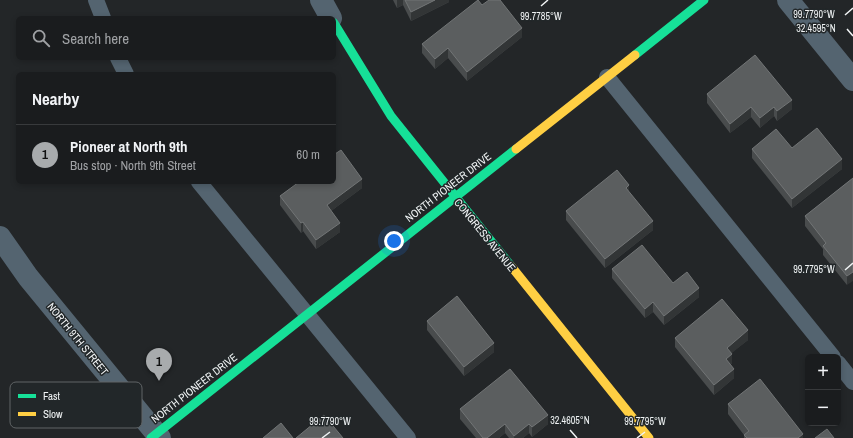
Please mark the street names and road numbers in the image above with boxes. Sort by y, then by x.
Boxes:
street label: NORTH PIONEER DRIVE [402,149,494,225]
street label: CONGRESS AVENUE [451,196,519,274]
street label: NORTH 9TH STREET [44,300,112,379]
street label: NORTH PIONEER DRIVE [148,350,240,426]

